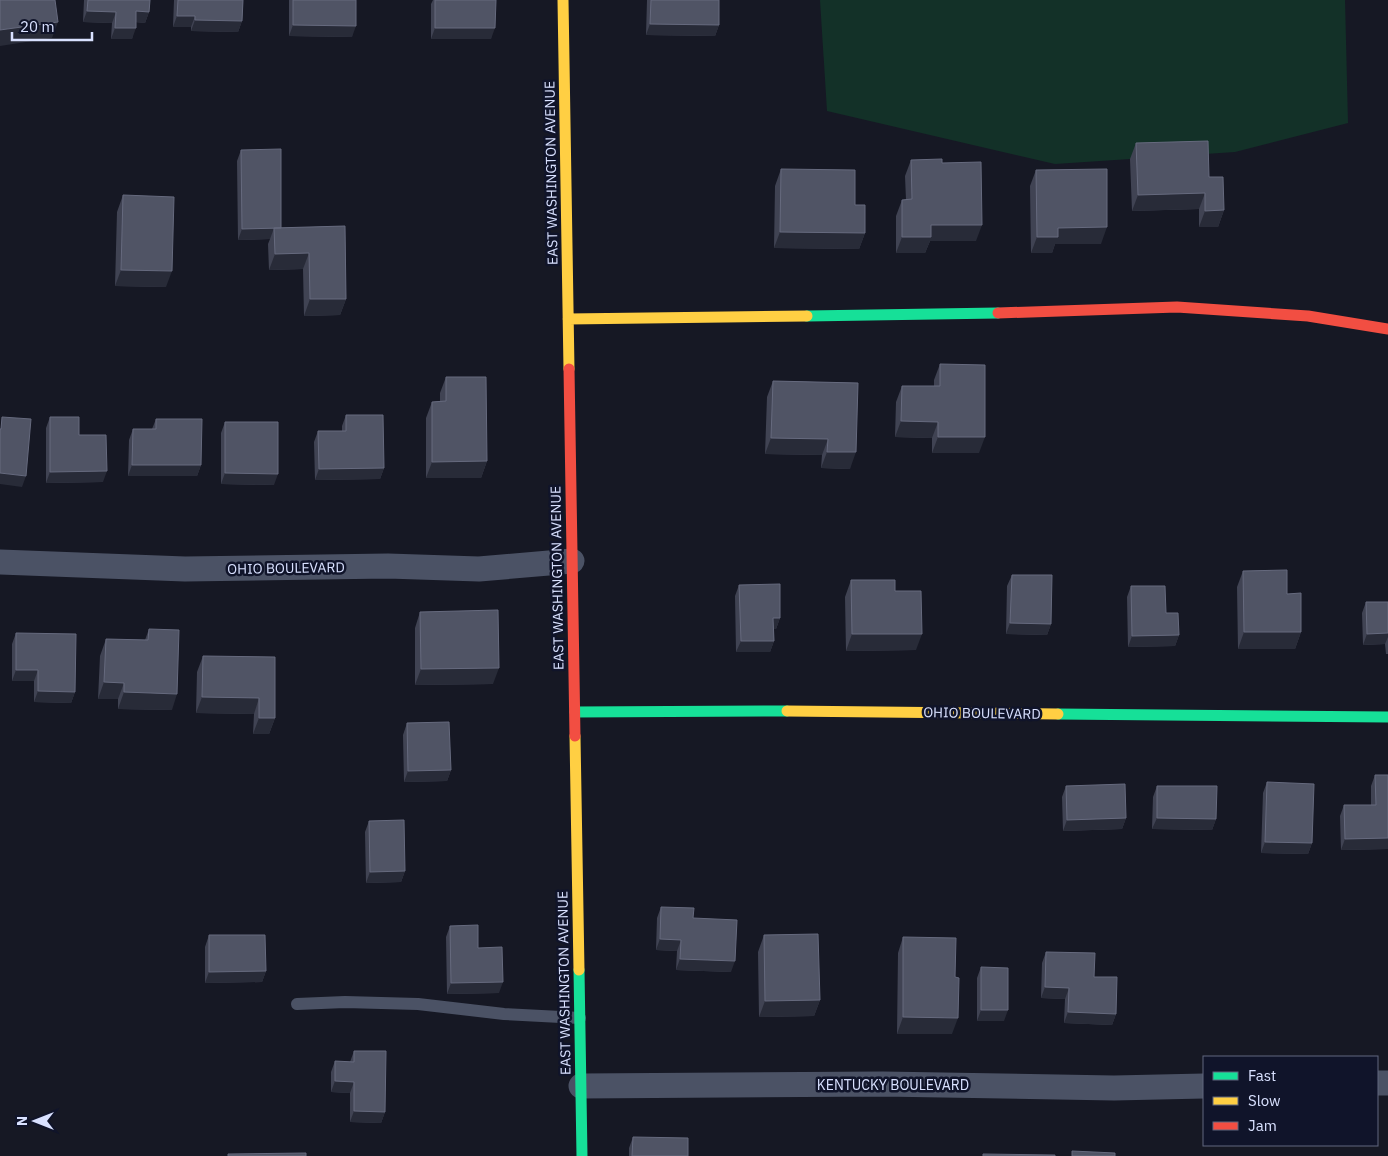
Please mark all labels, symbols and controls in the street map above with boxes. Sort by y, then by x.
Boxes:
scale bar [12,10,92,42]
text: 20 m [20,17,55,36]
street label: EAST WASHINGTON AVENUE [540,81,562,265]
street label: EAST WASHINGTON AVENUE [546,486,568,670]
street label: OHIO BOULEVARD [227,558,345,578]
street label: OHIO BOULEVARD [923,703,1041,723]
street label: EAST WASHINGTON AVENUE [553,891,575,1075]
legend [1203,1056,1378,1146]
text: Fast [1248,1066,1276,1085]
street label: KENTUCKY BOULEVARD [817,1076,969,1094]
text: Slow [1248,1091,1281,1110]
north arrow [10,1096,60,1146]
text: N [13,1116,31,1126]
text: Jam [1248,1116,1277,1135]

